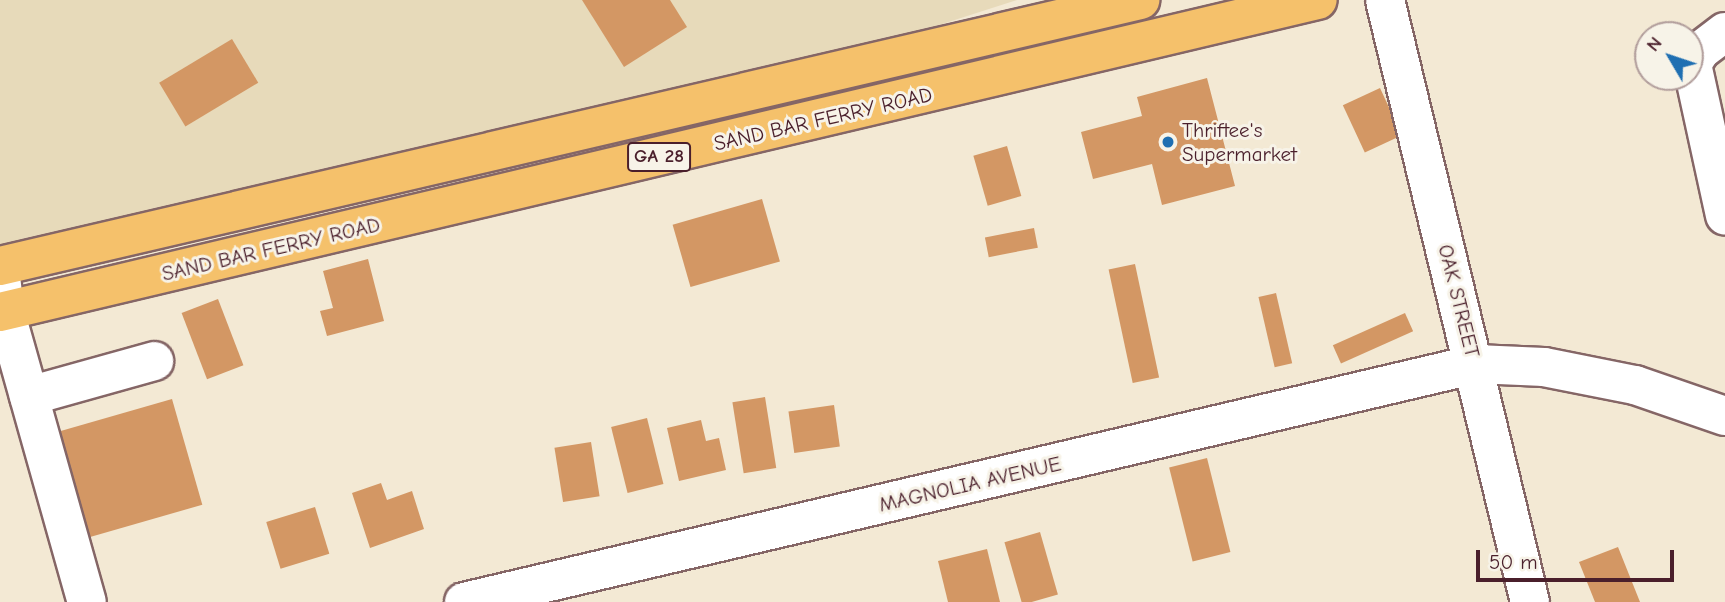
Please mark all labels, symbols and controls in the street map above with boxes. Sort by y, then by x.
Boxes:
north arrow [1634,21,1704,91]
text: N [1642,32,1667,56]
street label: SAND BAR FERRY ROAD [711,82,935,156]
place label: Thriftee's Supermarket [1182,117,1297,167]
marker: Thriftee's Supermarket [1160,134,1176,150]
road number: GA 28 [626,141,692,172]
street label: SAND BAR FERRY ROAD [159,212,383,286]
street label: OAK STREET [1433,242,1485,360]
street label: MAGNOLIA AVENUE [876,451,1064,517]
scale bar [1480,536,1678,580]
text: 50 m [1489,550,1538,574]

